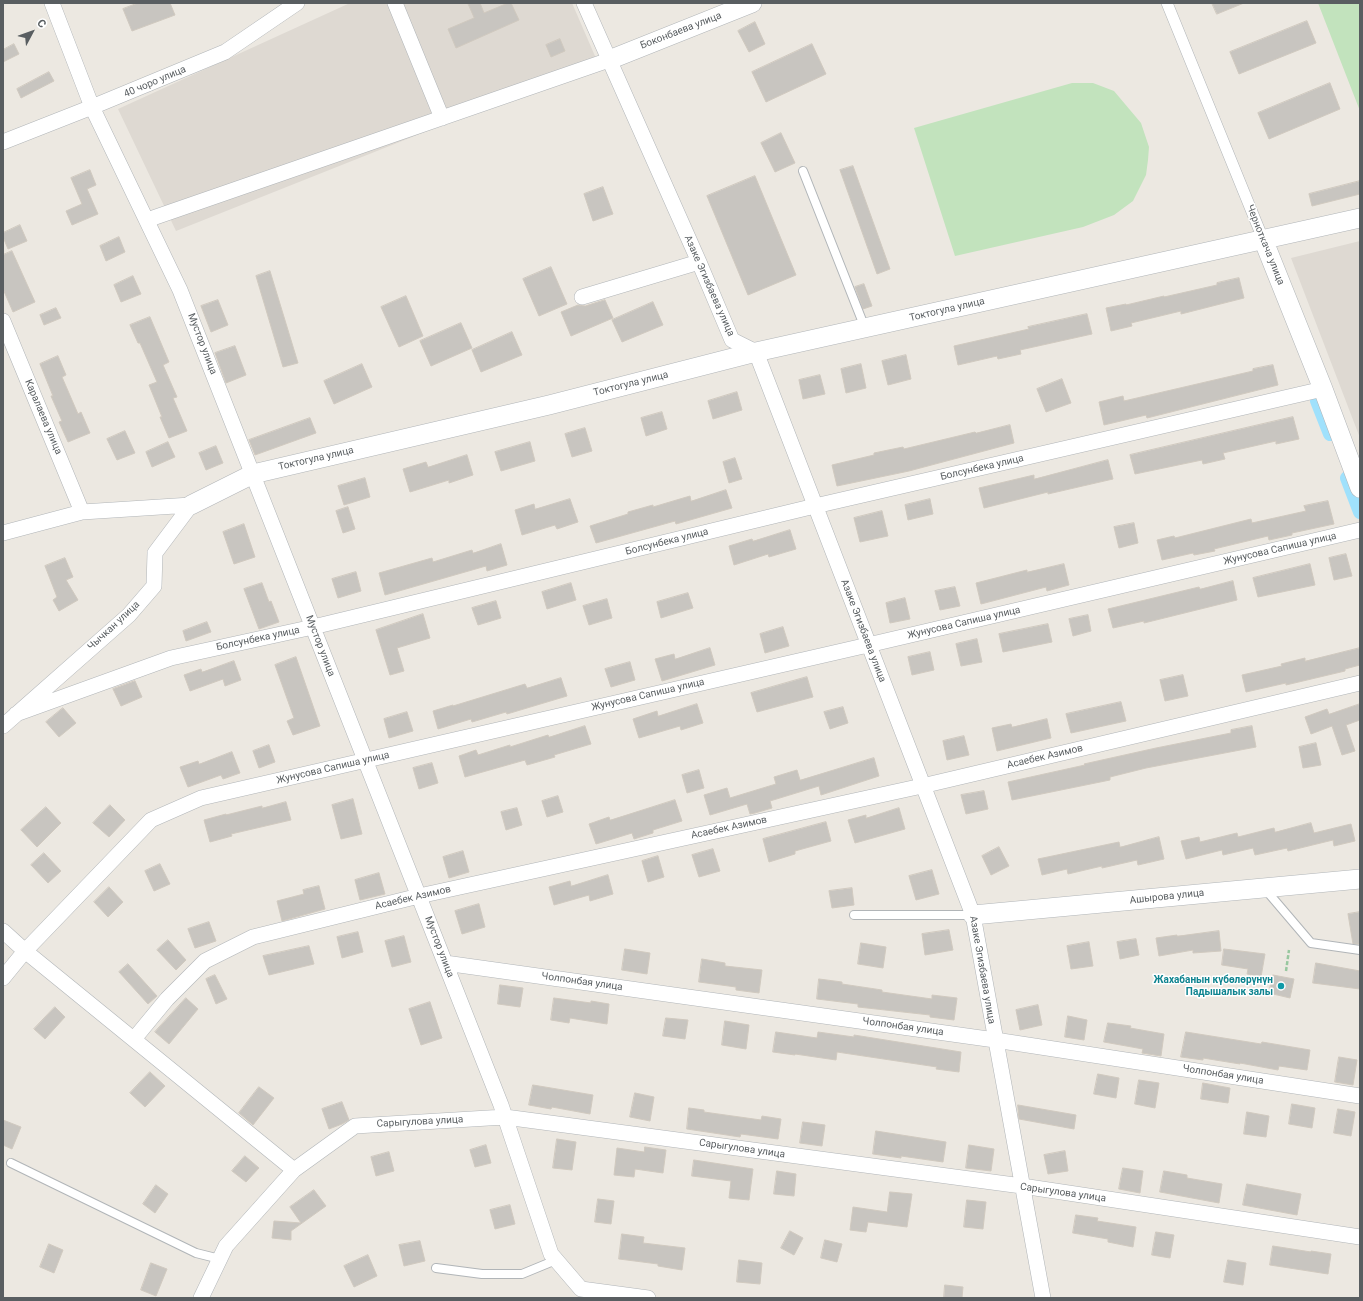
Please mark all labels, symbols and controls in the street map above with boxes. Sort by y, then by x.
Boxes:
street label: Боконбаева улица [639,10,723,52]
north arrow [12,12,52,52]
text: С [34,17,49,31]
street label: 40 чоро улица [122,64,188,100]
street label: Черноткача улица [1243,203,1287,287]
street label: Азаке Эгизбаева улица [681,234,737,338]
street label: Токтогула улица [908,296,986,324]
street label: Мустор улица [185,312,219,376]
street label: Токтогула улица [592,369,670,399]
street label: Каралаева улица [22,378,64,456]
street label: Токтогула улица [277,445,355,473]
street label: Болсунбека улица [939,453,1025,483]
street label: Болсунбека улица [624,526,710,558]
street label: Жунусова Сапиша улица [1222,530,1338,568]
street label: Азаке Эгизбаева улица [838,578,888,684]
street label: Чычкан улица [86,599,142,653]
street label: Жунусова Сапиша улица [906,604,1022,642]
street label: Мустор улица [303,614,337,678]
street label: Болсунбека улица [215,624,301,654]
street label: Жунусова Сапиша улица [590,676,706,714]
street label: Асаебек Азимов [1006,742,1084,772]
street label: Жунусова Сапиша улица [275,749,391,787]
street label: Асаебек Азимов [690,814,768,842]
street label: Асаебек Азимов [374,883,452,913]
street label: Ашырова улица [1129,887,1205,907]
street label: Мустор улица [422,915,456,979]
street label: Азаке Эгизбаева улица [967,915,997,1025]
street label: Чолпонбая улица [541,970,623,994]
place label: Жахабанын күбөлөрүнүн Падышалык залы [1154,974,1273,998]
marker: Жахабанын күбөлөрүнүн Падышалык залы [1276,981,1286,991]
street label: Чолпонбая улица [862,1015,944,1039]
street label: Чолпонбая улица [1182,1063,1264,1087]
street label: Сарыгулова улица [376,1114,464,1130]
street label: Сарыгулова улица [698,1137,786,1161]
street label: Сарыгулова улица [1019,1181,1107,1205]

